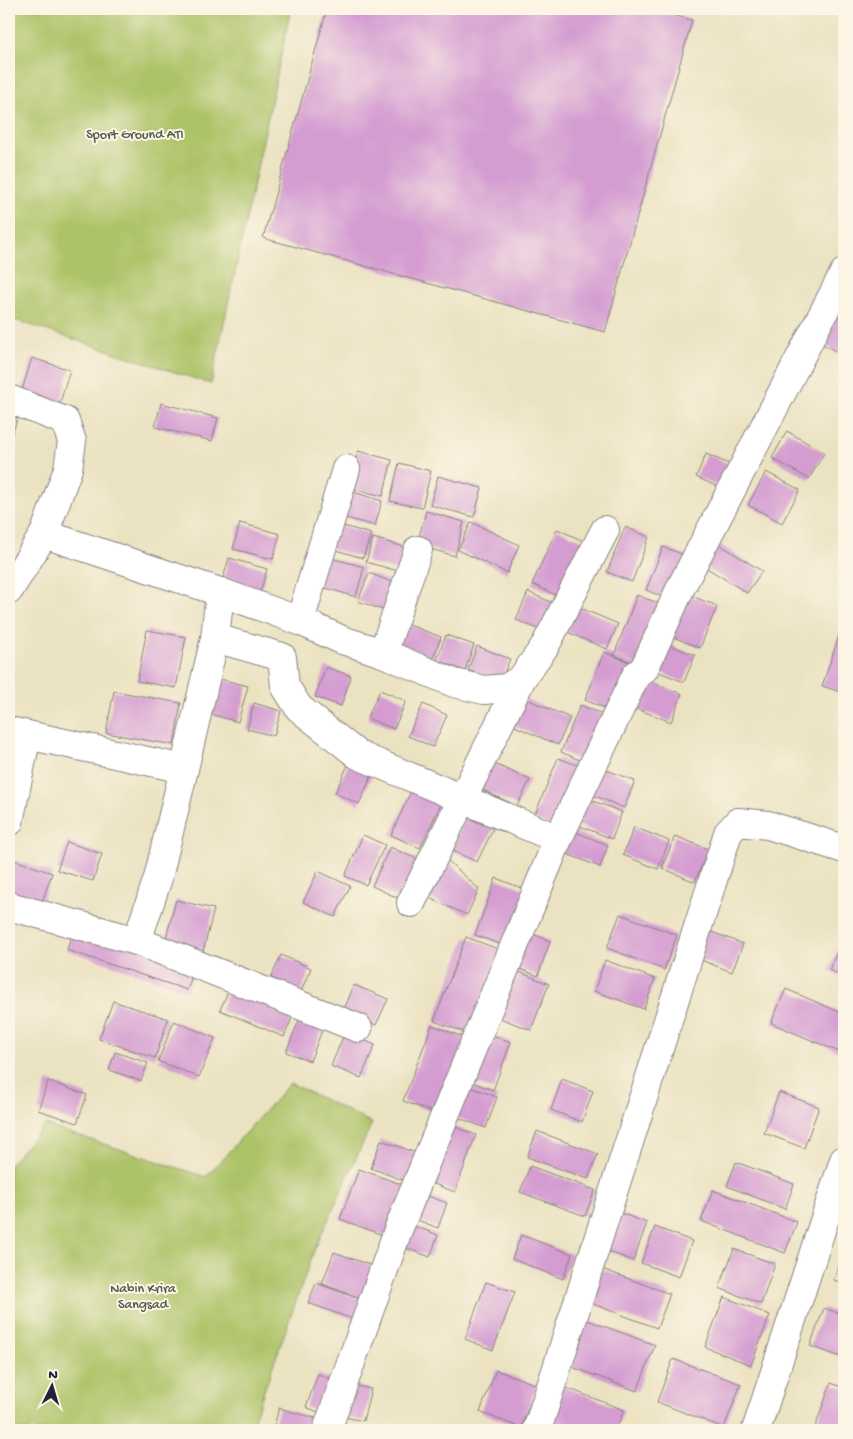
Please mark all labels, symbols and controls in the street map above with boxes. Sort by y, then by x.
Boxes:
park label: Sport Ground ATI [86,127,184,144]
park label: Nabin Krira Sangsad [110,1281,177,1314]
north arrow [28,1362,78,1412]
text: N [48,1367,58,1384]

